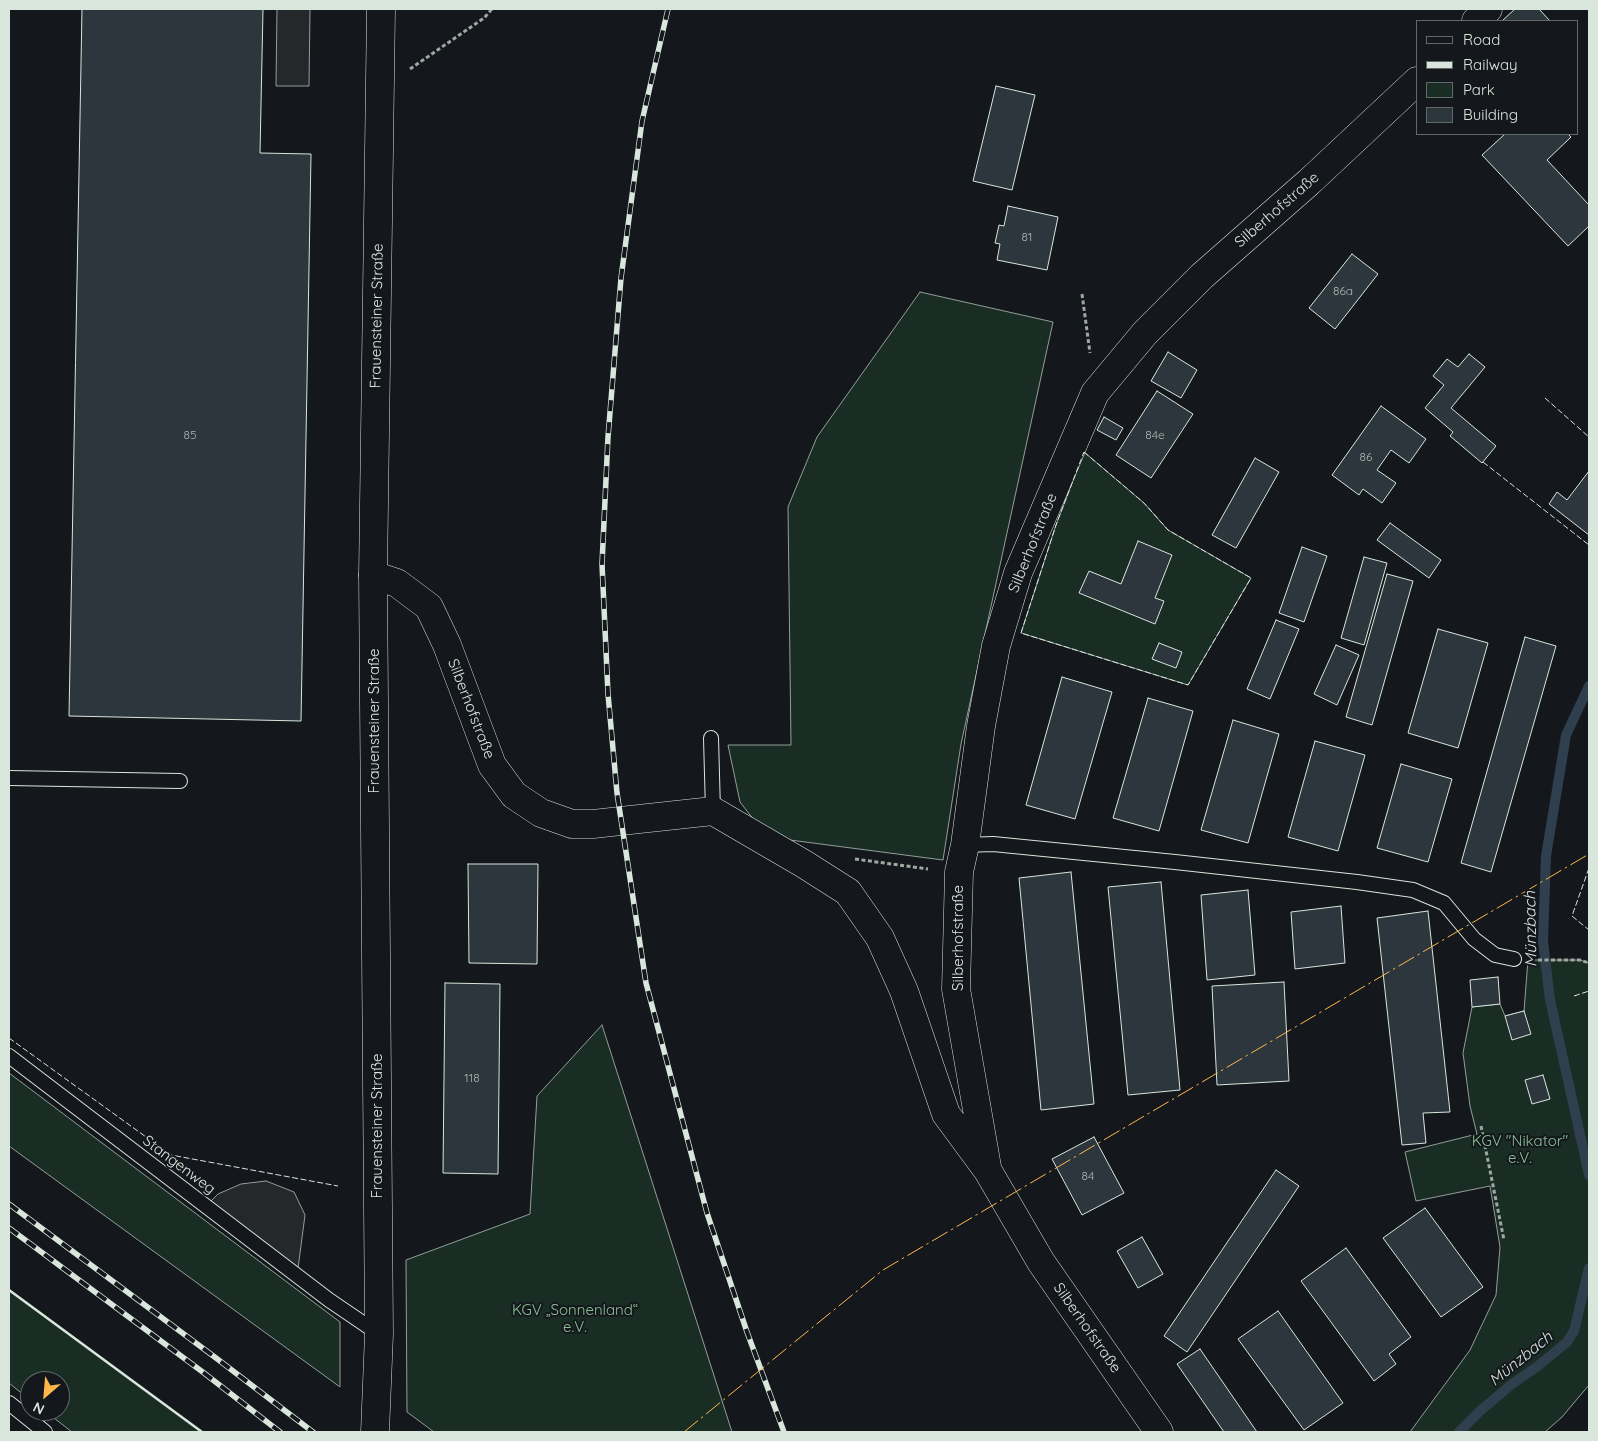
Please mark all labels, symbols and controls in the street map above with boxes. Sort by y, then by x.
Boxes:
legend [1416,20,1578,135]
text: Road [1463,30,1500,49]
text: Railway [1463,55,1518,74]
text: Park [1463,80,1495,99]
text: Building [1463,105,1518,124]
street label: Silberhofstraße [1231,169,1323,251]
house number: 81 [1022,230,1032,244]
street label: Frauensteiner Straße [367,243,387,389]
house number: 86a [1333,284,1353,298]
house number: 85 [183,428,197,442]
house number: 84e [1145,428,1165,442]
house number: 86 [1360,450,1372,464]
street label: Silberhofstraße [1005,491,1061,595]
street label: Frauensteiner Straße [365,648,383,794]
street label: Silberhofstraße [444,656,498,762]
street label: Silberhofstraße [949,885,967,991]
water label: Münzbach [1521,891,1541,967]
street label: Frauensteiner Straße [368,1053,386,1199]
house number: 118 [464,1071,480,1085]
street label: Stangenweg [139,1132,219,1198]
park label: KGV "Nikator" e.V. [1472,1132,1568,1167]
house number: 84 [1082,1169,1094,1183]
street label: Silberhofstraße [1049,1280,1125,1376]
park label: KGV „Sonnenland“ e.V. [512,1301,638,1336]
water label: Münzbach [1485,1328,1557,1390]
north arrow [20,1371,70,1421]
text: N [30,1398,47,1419]

